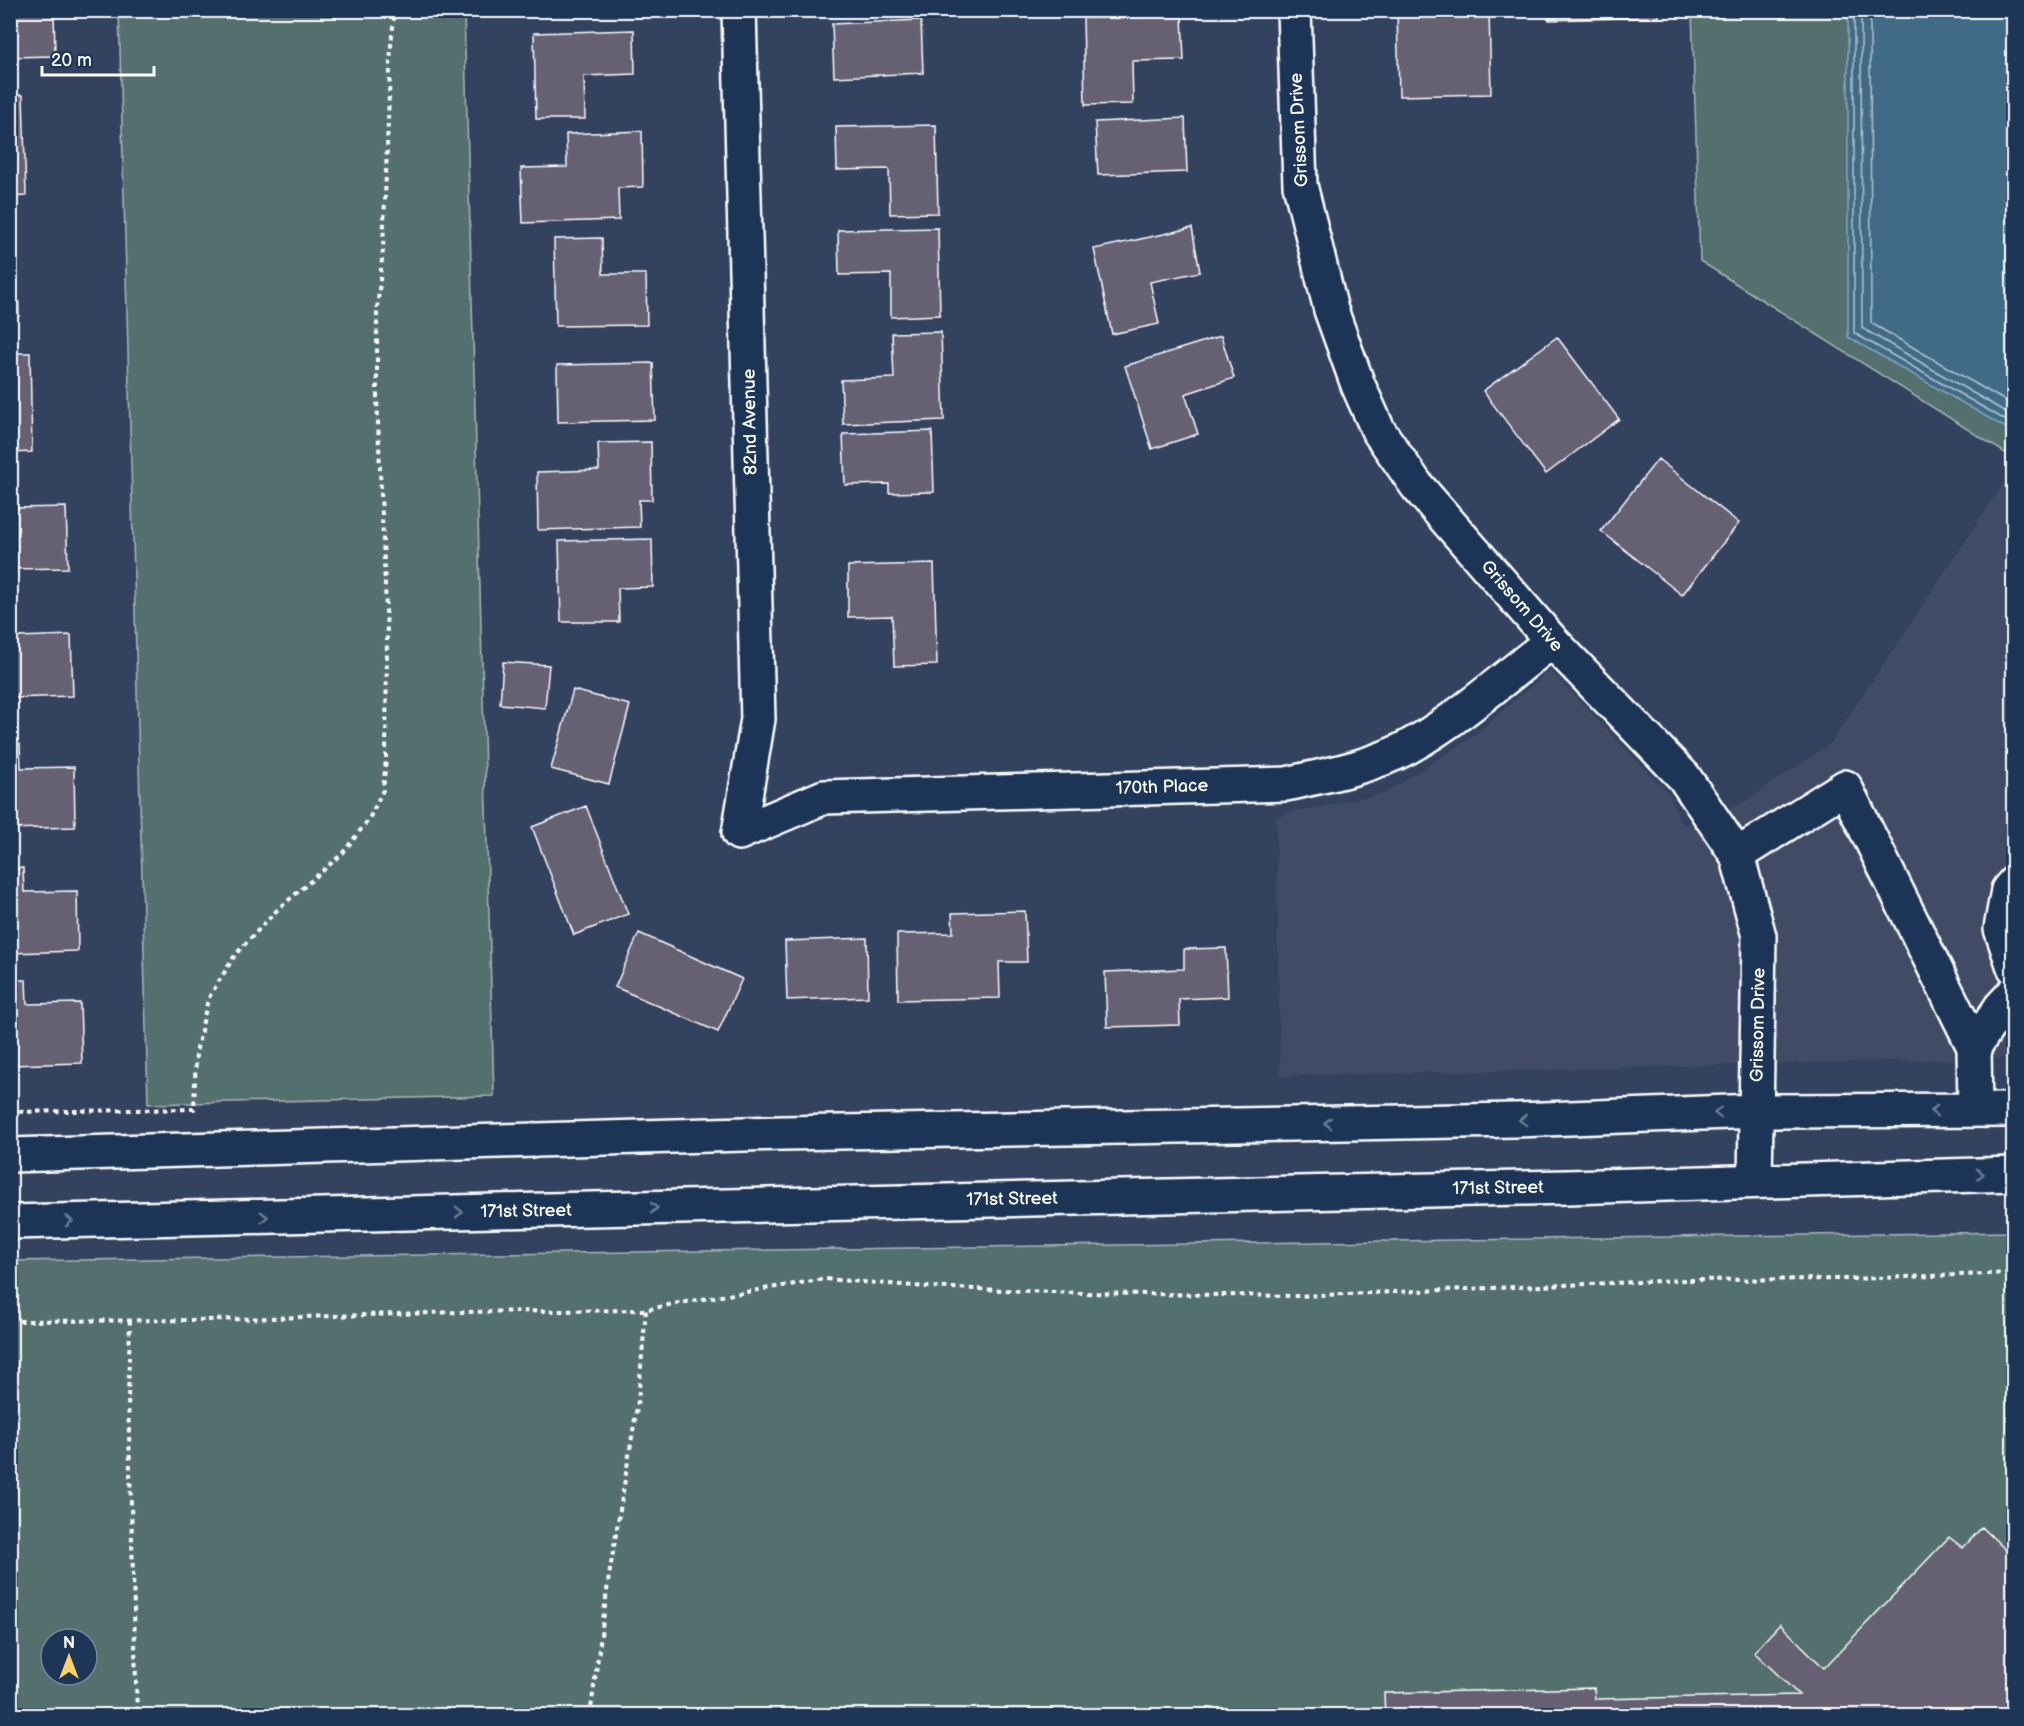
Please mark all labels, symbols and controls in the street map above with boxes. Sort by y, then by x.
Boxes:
scale bar [42,39,154,77]
text: 20 m [51,50,92,71]
street label: Grissom Drive [1286,72,1312,188]
street label: 82nd Avenue [739,368,761,476]
street label: Grissom Drive [1477,556,1568,656]
street label: 170th Place [1115,775,1209,799]
street label: Grissom Drive [1747,967,1770,1082]
one-way arrow [1930,1105,1939,1117]
one-way arrow [1714,1106,1723,1119]
one-way arrow [1519,1113,1528,1126]
one-way arrow [1324,1117,1333,1129]
one-way arrow [1976,1168,1985,1180]
street label: 171st Street [1452,1177,1544,1199]
street label: 171st Street [966,1188,1058,1210]
street label: 171st Street [480,1200,572,1222]
one-way arrow [649,1201,658,1214]
one-way arrow [454,1206,463,1218]
one-way arrow [259,1210,268,1223]
one-way arrow [64,1215,73,1227]
north arrow [39,1627,99,1687]
text: N [63,1634,75,1653]

